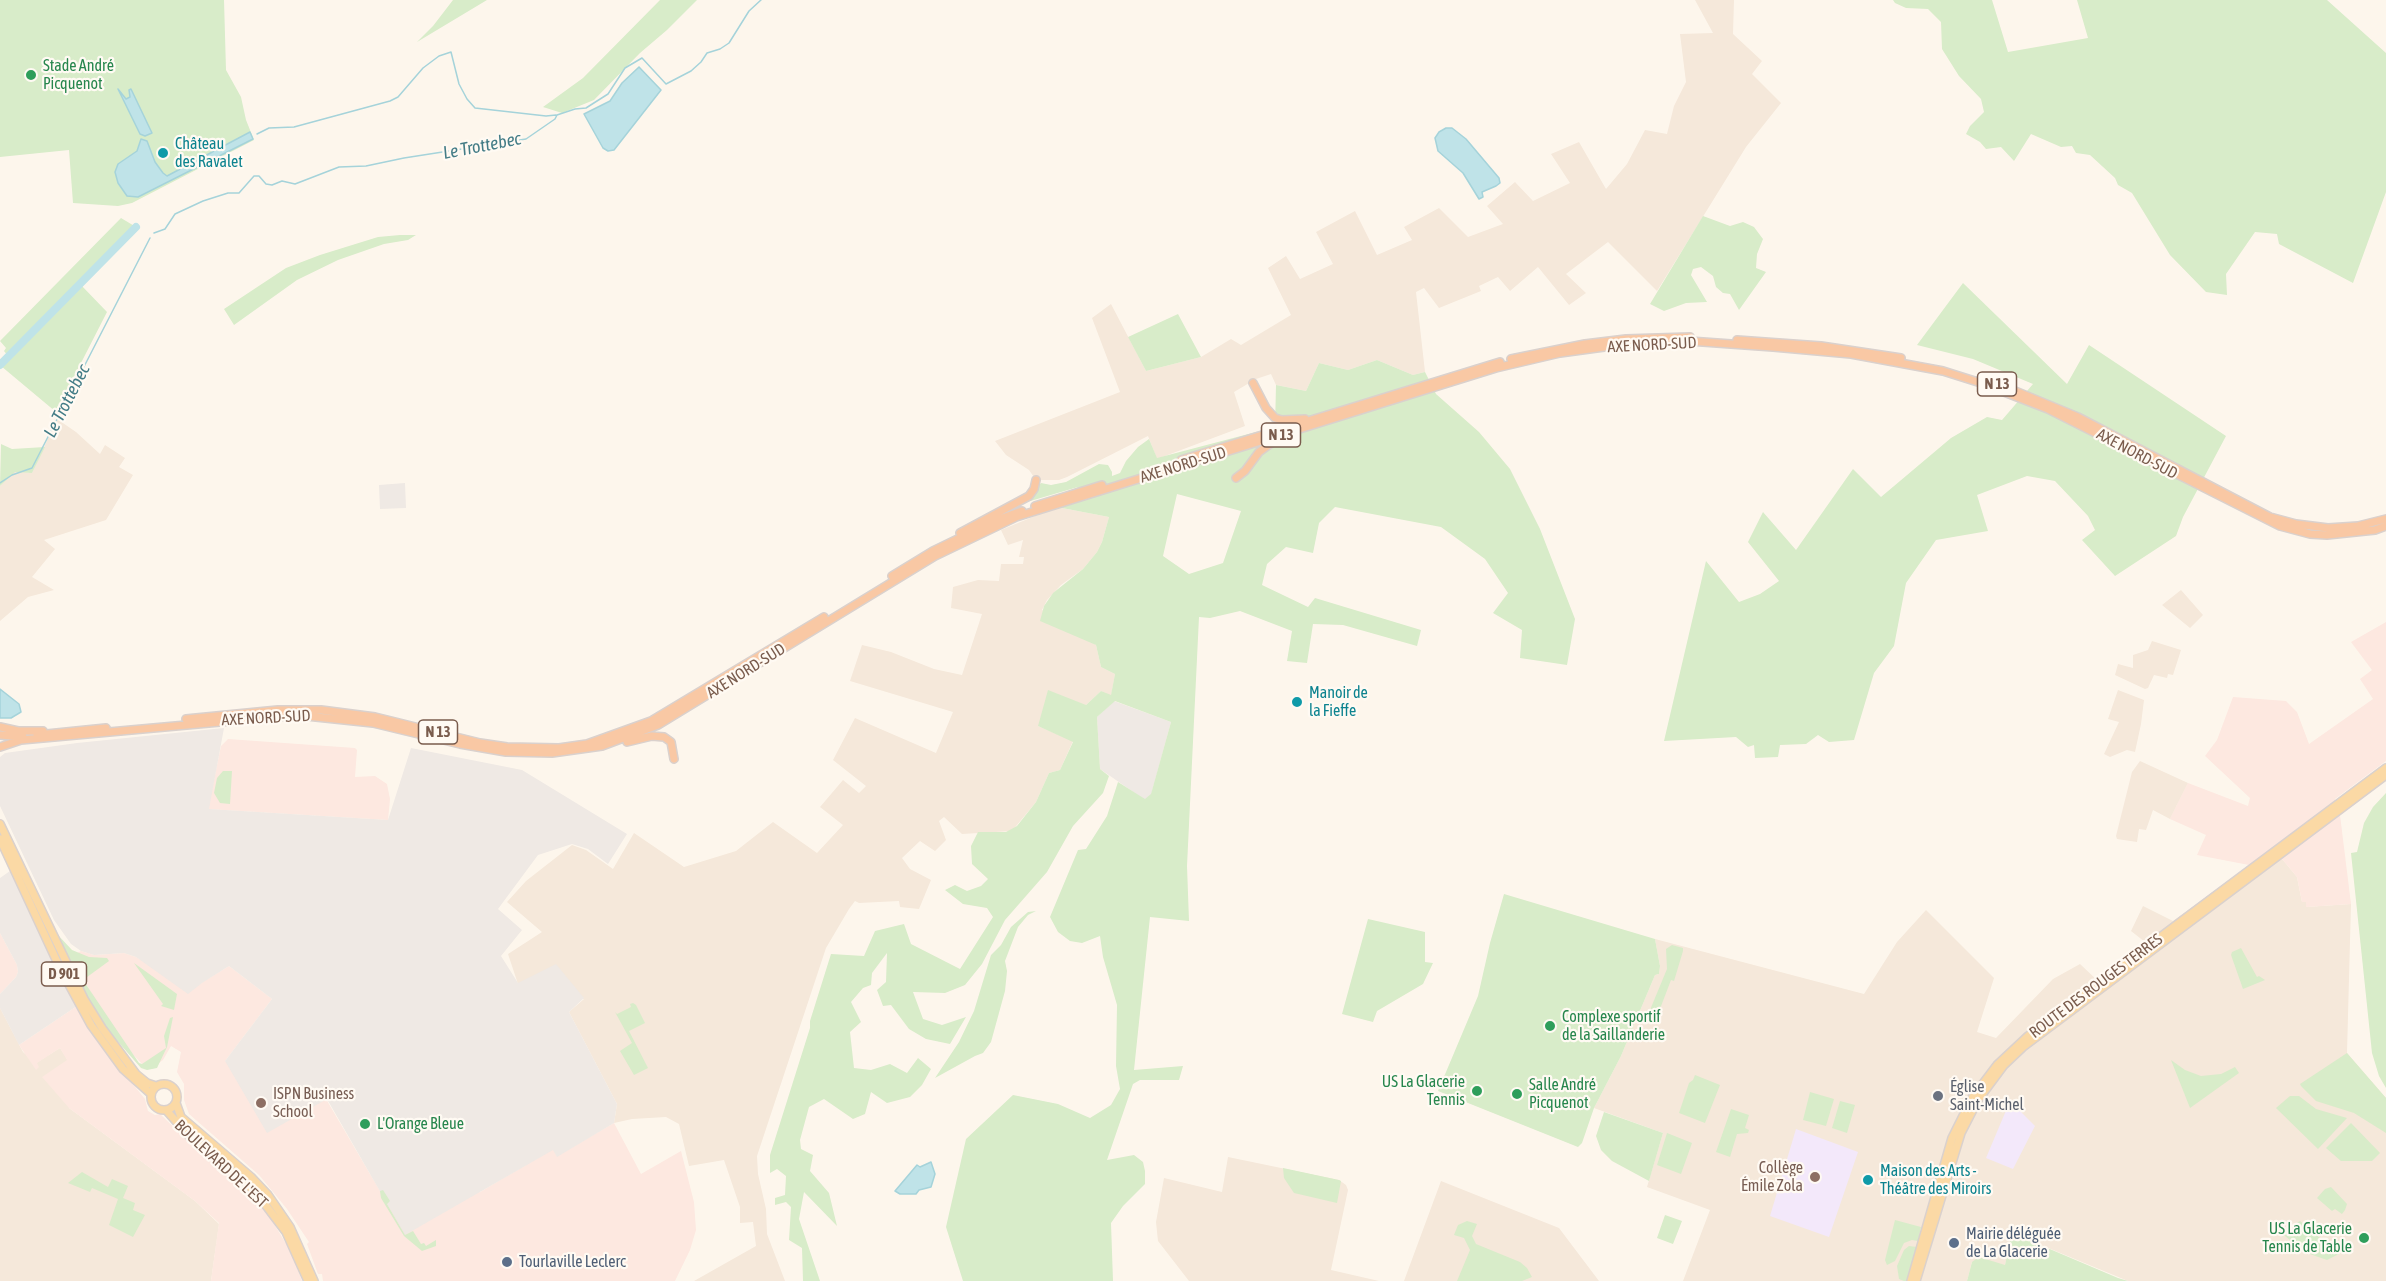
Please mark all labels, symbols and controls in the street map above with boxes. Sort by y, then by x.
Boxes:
place label: Stade André Picquenot [43,56,114,94]
marker: Stade André Picquenot [24,68,38,82]
water label: Le Trottebec [441,128,523,164]
place label: Château des Ravalet [175,134,243,172]
marker: Château des Ravalet [156,146,170,160]
street label: AXE NORD-SUD [1607,333,1697,357]
water label: Le Trottebec [39,361,95,441]
road number: N 13 [1978,372,2016,396]
road number: N 13 [1262,423,1300,447]
street label: AXE NORD-SUD [2093,425,2181,483]
street label: AXE NORD-SUD [1138,443,1228,487]
street label: AXE NORD-SUD [703,639,789,703]
place label: Manoir de la Fieffe [1309,683,1368,721]
marker: Manoir de la Fieffe [1290,695,1304,709]
street label: AXE NORD-SUD [221,706,311,730]
road number: N 13 [418,720,458,744]
street label: ROUTE DES ROUGES TERRES [2026,930,2166,1042]
road number: D 901 [42,962,86,986]
place label: Complexe sportif de la Saillanderie [1562,1007,1665,1045]
marker: Complexe sportif de la Saillanderie [1543,1019,1557,1033]
place label: US La Glacerie Tennis [1382,1072,1465,1110]
place label: Salle André Picquenot [1529,1075,1596,1113]
place label: Église Saint-Michel [1950,1077,2024,1115]
place label: ISPN Business School [273,1084,354,1122]
marker: US La Glacerie Tennis [1470,1084,1484,1098]
marker: Salle André Picquenot [1510,1087,1524,1101]
marker: Église Saint-Michel [1931,1089,1945,1103]
marker: ISPN Business School [254,1096,268,1110]
place label: L'Orange Bleue [377,1114,464,1134]
street label: BOULEVARD DE L'EST [170,1116,272,1212]
marker: L'Orange Bleue [358,1117,372,1131]
place label: Collège Émile Zola [1741,1158,1803,1196]
place label: Maison des Arts - Théâtre des Miroirs [1880,1161,1991,1199]
marker: Collège Émile Zola [1808,1170,1822,1184]
marker: Maison des Arts - Théâtre des Miroirs [1861,1173,1875,1187]
place label: US La Glacerie Tennis de Table [2262,1219,2352,1257]
place label: Mairie déléguée de La Glacerie [1966,1224,2061,1262]
marker: US La Glacerie Tennis de Table [2357,1231,2371,1245]
marker: Mairie déléguée de La Glacerie [1947,1236,1961,1250]
place label: Tourlaville Leclerc [519,1252,626,1272]
marker: Tourlaville Leclerc [500,1255,514,1269]

